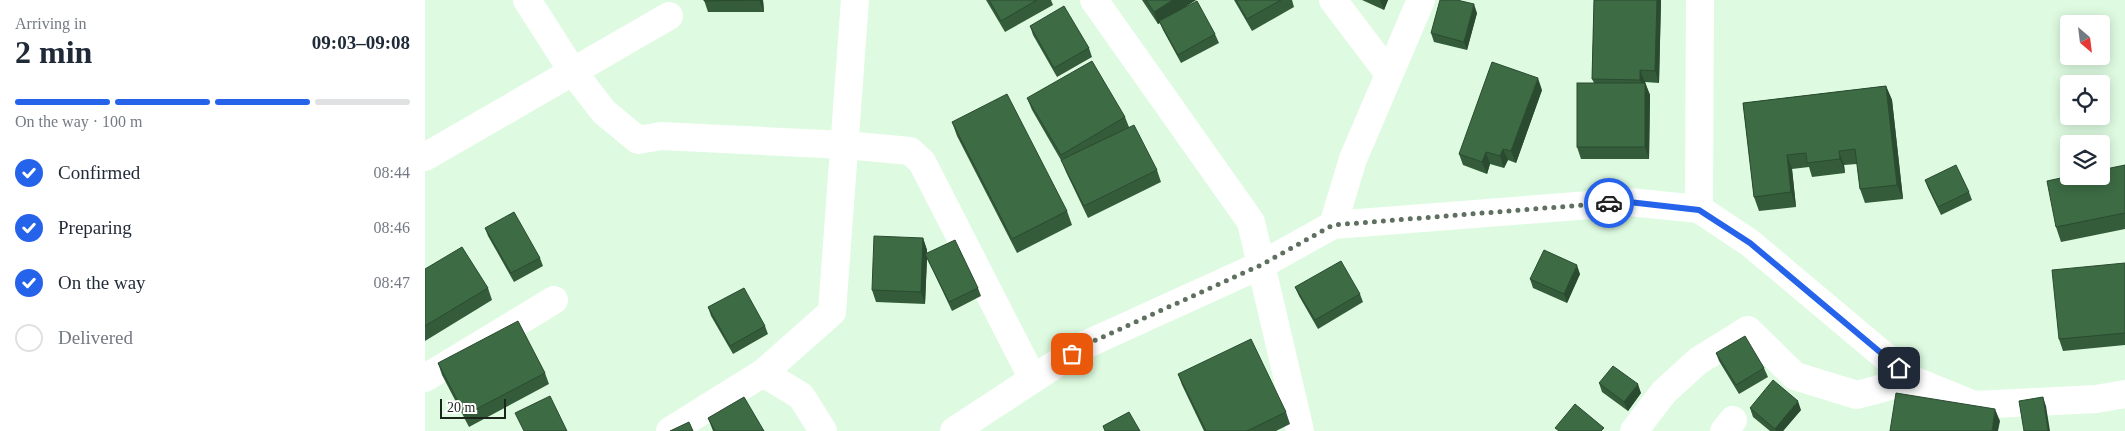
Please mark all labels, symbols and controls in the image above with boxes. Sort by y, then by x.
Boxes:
text: Arriving in [15,15,87,32]
north arrow [2060,15,2110,65]
map controls [2060,15,2110,185]
text: 09:03–09:08 [312,32,410,53]
text: 2 min [15,34,92,70]
button: locate [2060,75,2110,125]
text: On the way · 100 m [15,113,143,130]
button: layers [2060,135,2110,185]
icon: check [15,159,43,187]
text: Confirmed [58,162,140,183]
text: 08:44 [374,164,410,181]
courier [1584,178,1634,228]
icon: car [1595,189,1623,217]
icon: check [15,214,43,242]
text: Preparing [58,217,132,238]
text: 08:46 [374,219,410,236]
icon: check [15,269,43,297]
text: On the way [58,272,146,293]
text: 08:47 [374,274,410,291]
text: Delivered [58,327,133,348]
pin [1051,333,1093,375]
icon: bag [1058,340,1086,368]
pin [1878,347,1920,389]
icon: home [1885,354,1913,382]
scale bar [440,396,506,419]
text: 20 m [447,400,475,415]

